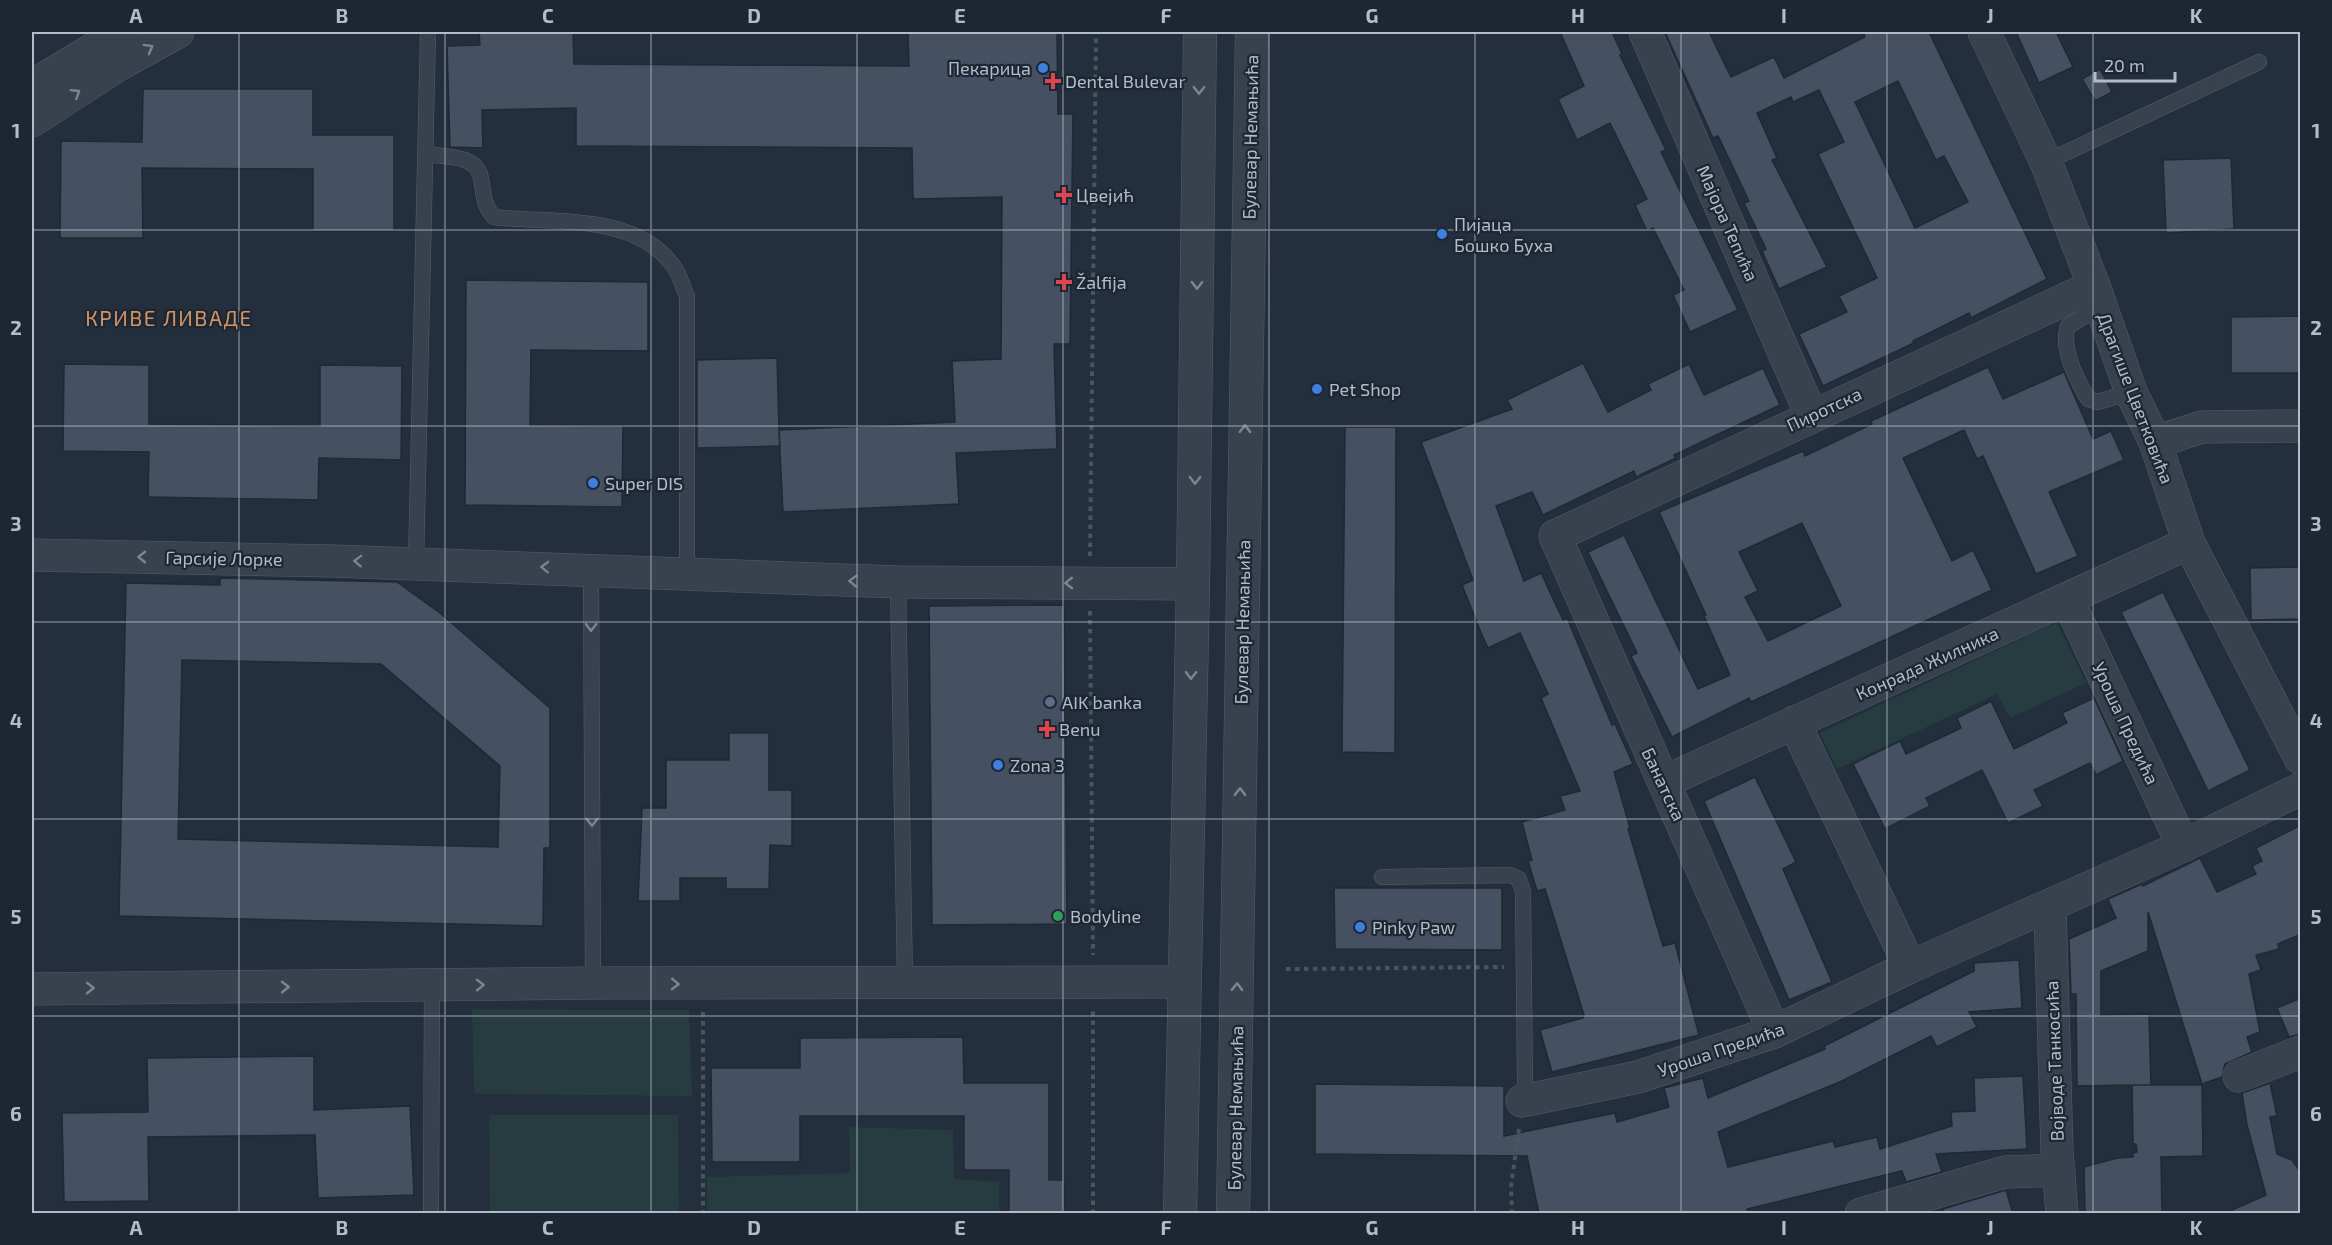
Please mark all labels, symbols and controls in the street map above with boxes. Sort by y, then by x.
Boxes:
text: A [129,3,143,27]
text: B [336,3,348,27]
text: C [542,3,554,27]
text: D [747,3,761,27]
text: E [954,3,966,27]
text: F [1160,3,1172,27]
text: G [1366,3,1378,27]
text: H [1571,3,1585,27]
text: I [1781,3,1787,27]
text: J [1986,3,1994,27]
text: K [2190,3,2203,27]
one-way arrow [143,44,153,55]
scale bar [2095,45,2174,83]
text: 20 m [2104,54,2145,76]
street label: Булевар Немањића [1238,55,1262,219]
place label: Пекарица [948,57,1031,79]
marker: Пекарица [1036,61,1050,75]
place label: Dental Bulevar [1065,70,1186,92]
marker: Dental Bulevar [1046,74,1060,88]
one-way arrow [1193,85,1205,94]
one-way arrow [69,89,80,100]
text: 1 [12,118,20,142]
text: 1 [2312,118,2320,142]
street label: Мајора Тепића [1693,162,1763,284]
place label: Цвејић [1076,184,1134,206]
marker: Цвејић [1057,188,1071,202]
place label: Пијаца Бошко Буха [1454,213,1553,256]
marker: Пијаца Бошко Буха [1435,227,1449,241]
place label: Žalfija [1076,271,1127,293]
marker: Žalfija [1057,275,1071,289]
one-way arrow [1191,280,1203,289]
district label: КРИВЕ ЛИВАДЕ [85,305,253,330]
street label: Драгише Цветковића [2093,309,2179,487]
text: 2 [10,315,22,339]
text: 2 [2310,315,2322,339]
place label: Pet Shop [1329,378,1401,400]
marker: Pet Shop [1310,382,1324,396]
street label: Пиротска [1783,382,1865,436]
one-way arrow [1239,425,1252,434]
place label: Super DIS [605,472,683,494]
one-way arrow [1189,475,1201,484]
marker: Super DIS [586,476,600,490]
text: 3 [10,511,22,535]
text: 3 [2310,511,2322,535]
street label: Булевар Немањића [1230,540,1254,704]
street label: Гарсије Лорке [165,546,283,570]
one-way arrow [137,550,146,563]
one-way arrow [353,555,362,568]
one-way arrow [540,561,549,574]
one-way arrow [848,574,857,587]
one-way arrow [1064,577,1073,589]
street label: Конрада Жилника [1852,622,2002,704]
one-way arrow [585,623,597,632]
street label: Уроша Предића [2088,658,2164,788]
one-way arrow [1185,670,1197,679]
place label: AIK banka [1062,691,1142,713]
marker: AIK banka [1043,695,1057,709]
text: 4 [10,708,23,732]
text: 4 [2310,708,2323,732]
place label: Benu [1059,718,1101,740]
marker: Benu [1040,722,1054,736]
street label: Банатска [1637,744,1691,824]
place label: Zona 3 [1010,754,1065,776]
marker: Zona 3 [991,758,1005,772]
one-way arrow [1234,788,1246,797]
one-way arrow [586,818,598,827]
text: 5 [10,904,22,928]
text: 5 [2310,904,2322,928]
place label: Bodyline [1070,905,1141,927]
marker: Bodyline [1051,909,1065,923]
place label: Pinky Paw [1372,916,1455,938]
marker: Pinky Paw [1353,920,1367,934]
one-way arrow [670,978,679,990]
one-way arrow [475,979,484,991]
street label: Војводе Танкосића [2040,980,2068,1142]
one-way arrow [280,981,289,993]
one-way arrow [85,982,94,994]
one-way arrow [1231,983,1243,992]
street label: Уроша Предића [1655,1017,1787,1081]
street label: Булевар Немањића [1223,1026,1247,1190]
text: 6 [10,1101,22,1125]
text: 6 [2310,1101,2322,1125]
text: A [129,1215,143,1239]
text: B [336,1215,348,1239]
text: C [542,1215,554,1239]
text: D [747,1215,761,1239]
text: E [954,1215,966,1239]
text: F [1160,1215,1172,1239]
text: G [1366,1215,1378,1239]
text: H [1571,1215,1585,1239]
text: I [1781,1215,1787,1239]
text: J [1986,1215,1994,1239]
text: K [2190,1215,2203,1239]

